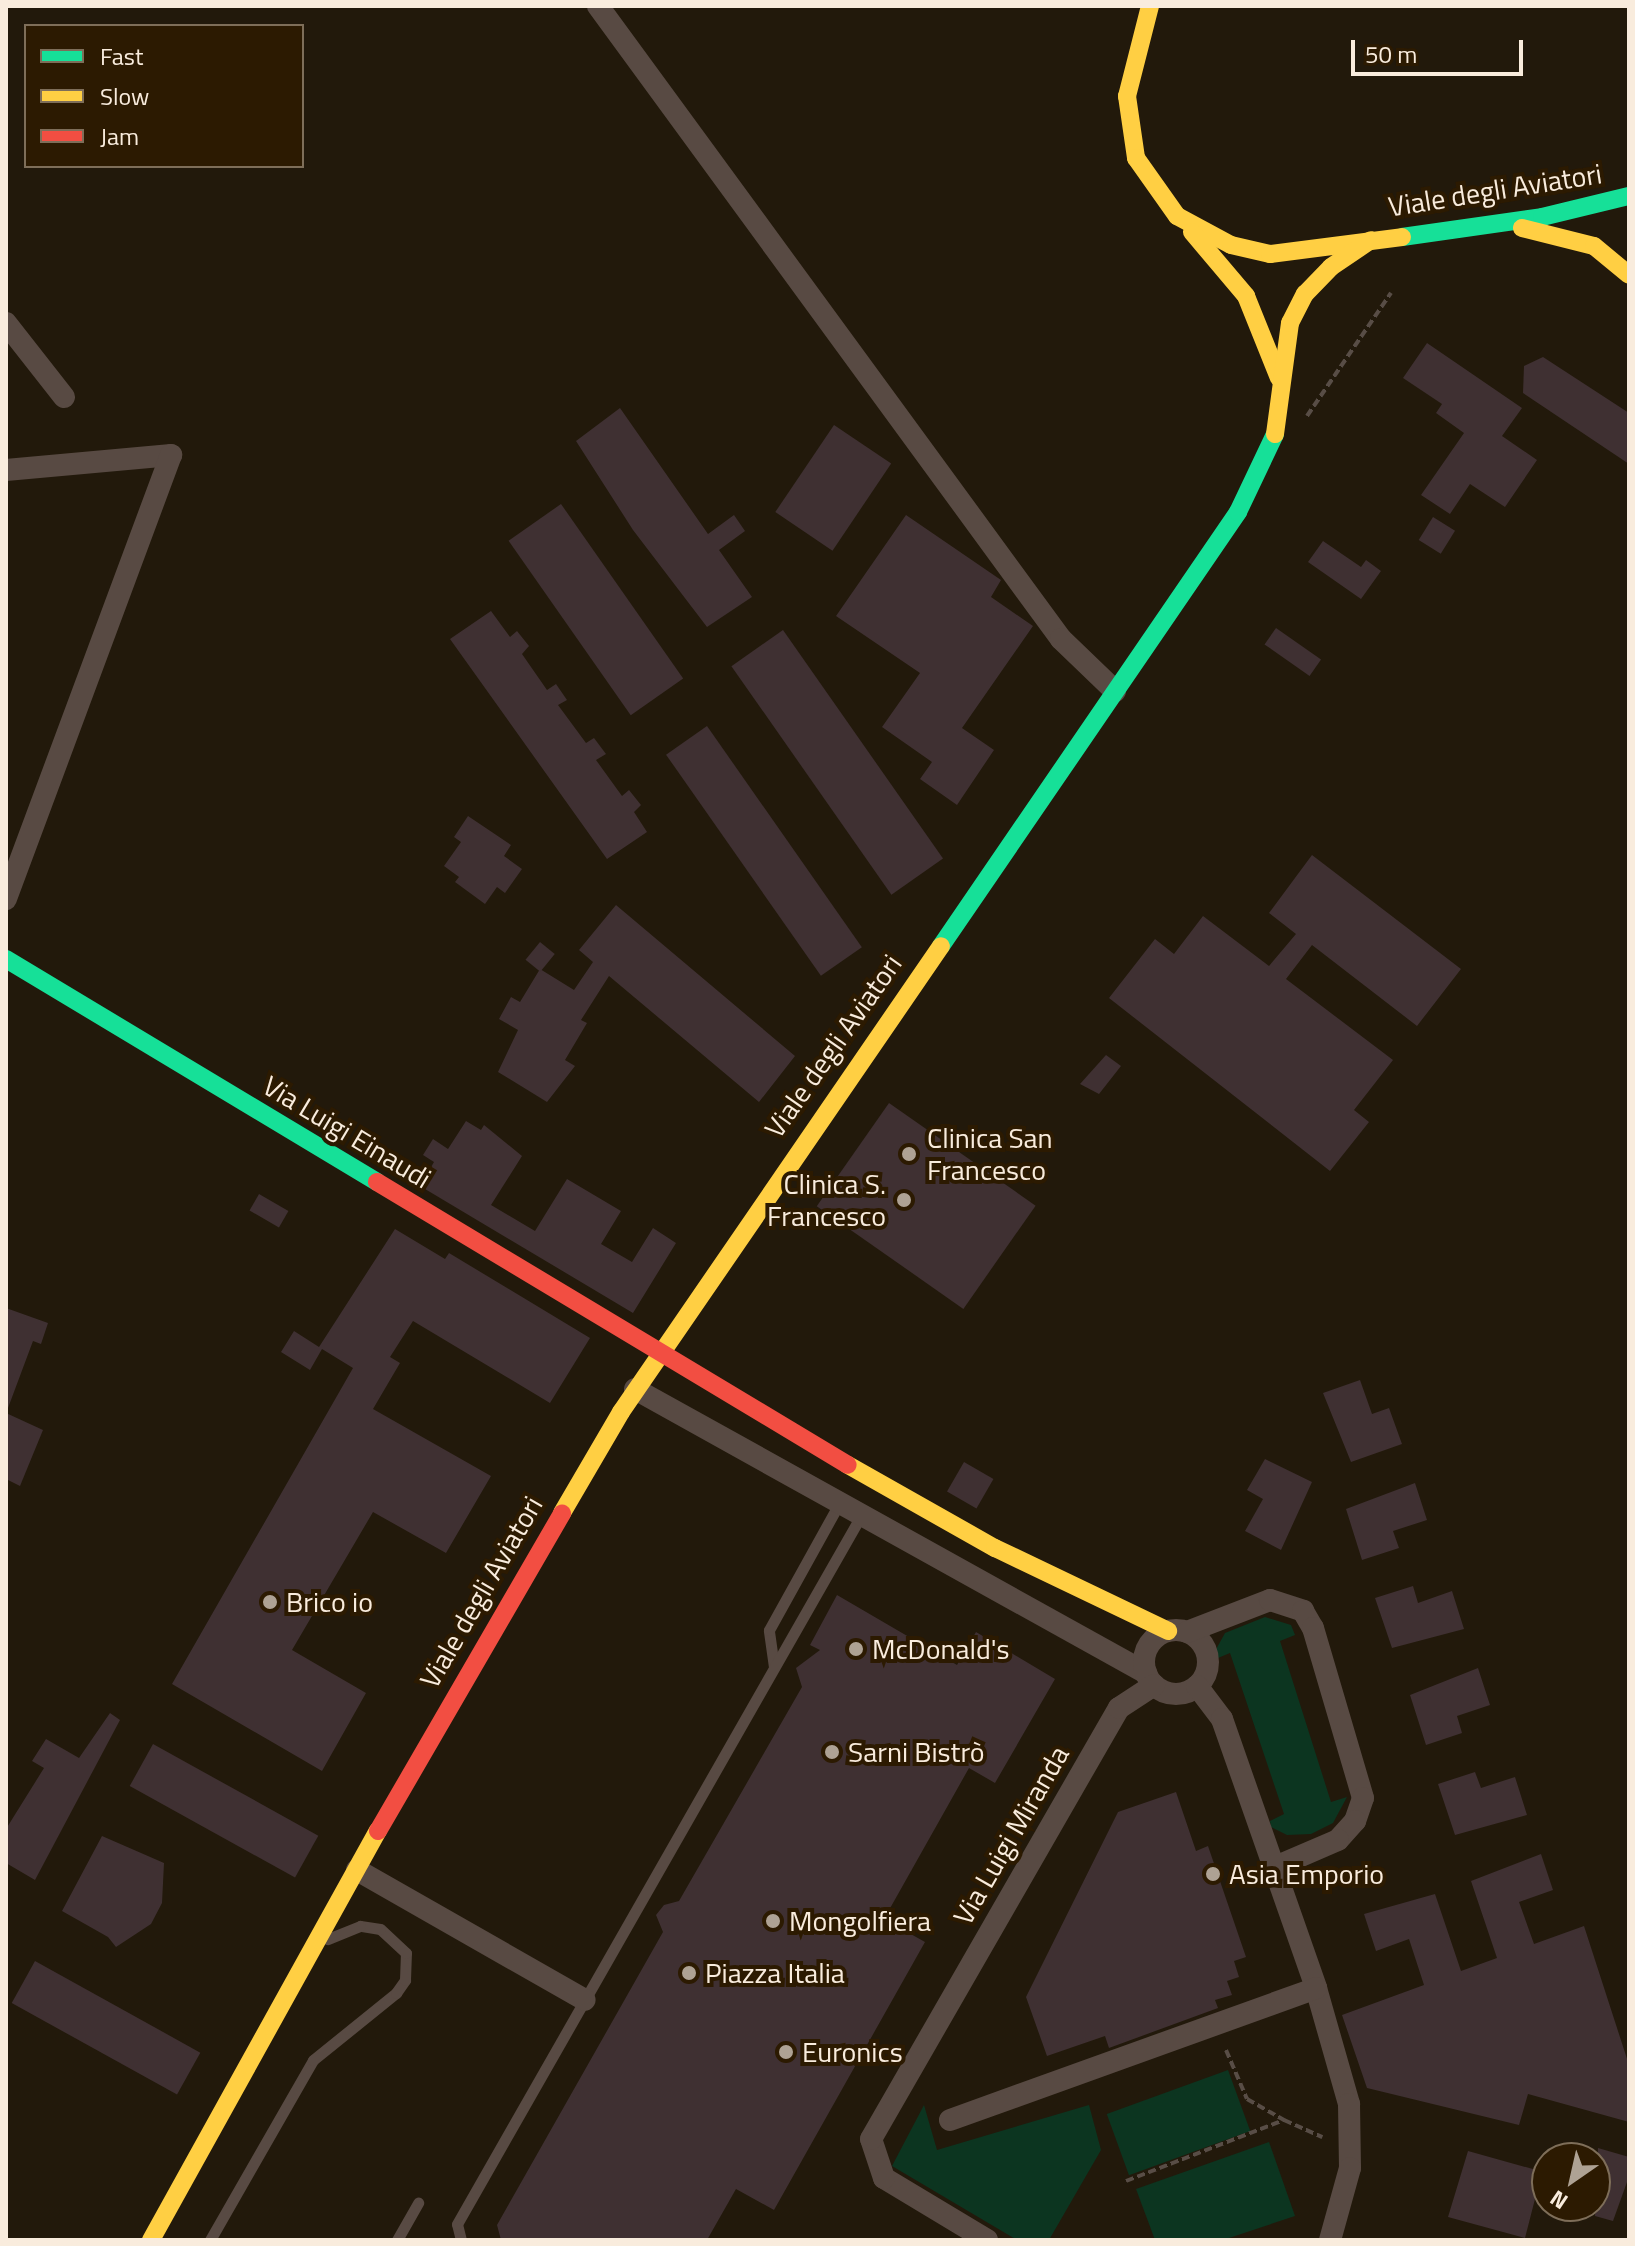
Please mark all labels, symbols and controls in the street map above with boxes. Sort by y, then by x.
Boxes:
legend [24,24,304,168]
scale bar [1355,24,1527,74]
text: 50 m [1365,36,1417,72]
text: Fast [100,38,143,74]
text: Slow [100,78,149,114]
text: Jam [100,118,139,154]
street label: Viale degli Aviatori [1386,157,1604,223]
street label: Viale degli Aviatori [757,948,909,1144]
street label: Via Luigi Einaudi [257,1069,437,1195]
place label: Clinica San Francesco [927,1121,1053,1187]
marker: Clinica San Francesco [898,1143,920,1165]
place label: Clinica S. Francesco [767,1167,886,1233]
marker: Clinica S. Francesco [893,1189,915,1211]
street label: Viale degli Aviatori [413,1490,549,1694]
place label: Brico io [286,1585,373,1619]
marker: Brico io [261,1593,279,1611]
place label: McDonald's [872,1632,1009,1666]
marker: McDonald's [847,1640,865,1658]
place label: Sarni Bistrò [848,1735,985,1769]
street label: Via Luigi Miranda [946,1740,1076,1930]
marker: Sarni Bistrò [823,1743,841,1761]
place label: Asia Emporio [1229,1857,1384,1891]
marker: Asia Emporio [1204,1865,1222,1883]
place label: Mongolfiera [789,1904,931,1938]
marker: Mongolfiera [764,1912,782,1930]
place label: Piazza Italia [705,1956,845,1990]
marker: Piazza Italia [680,1964,698,1982]
place label: Euronics [802,2035,903,2069]
marker: Euronics [777,2043,795,2061]
north arrow [1531,2142,1611,2222]
text: N [1543,2182,1575,2219]

